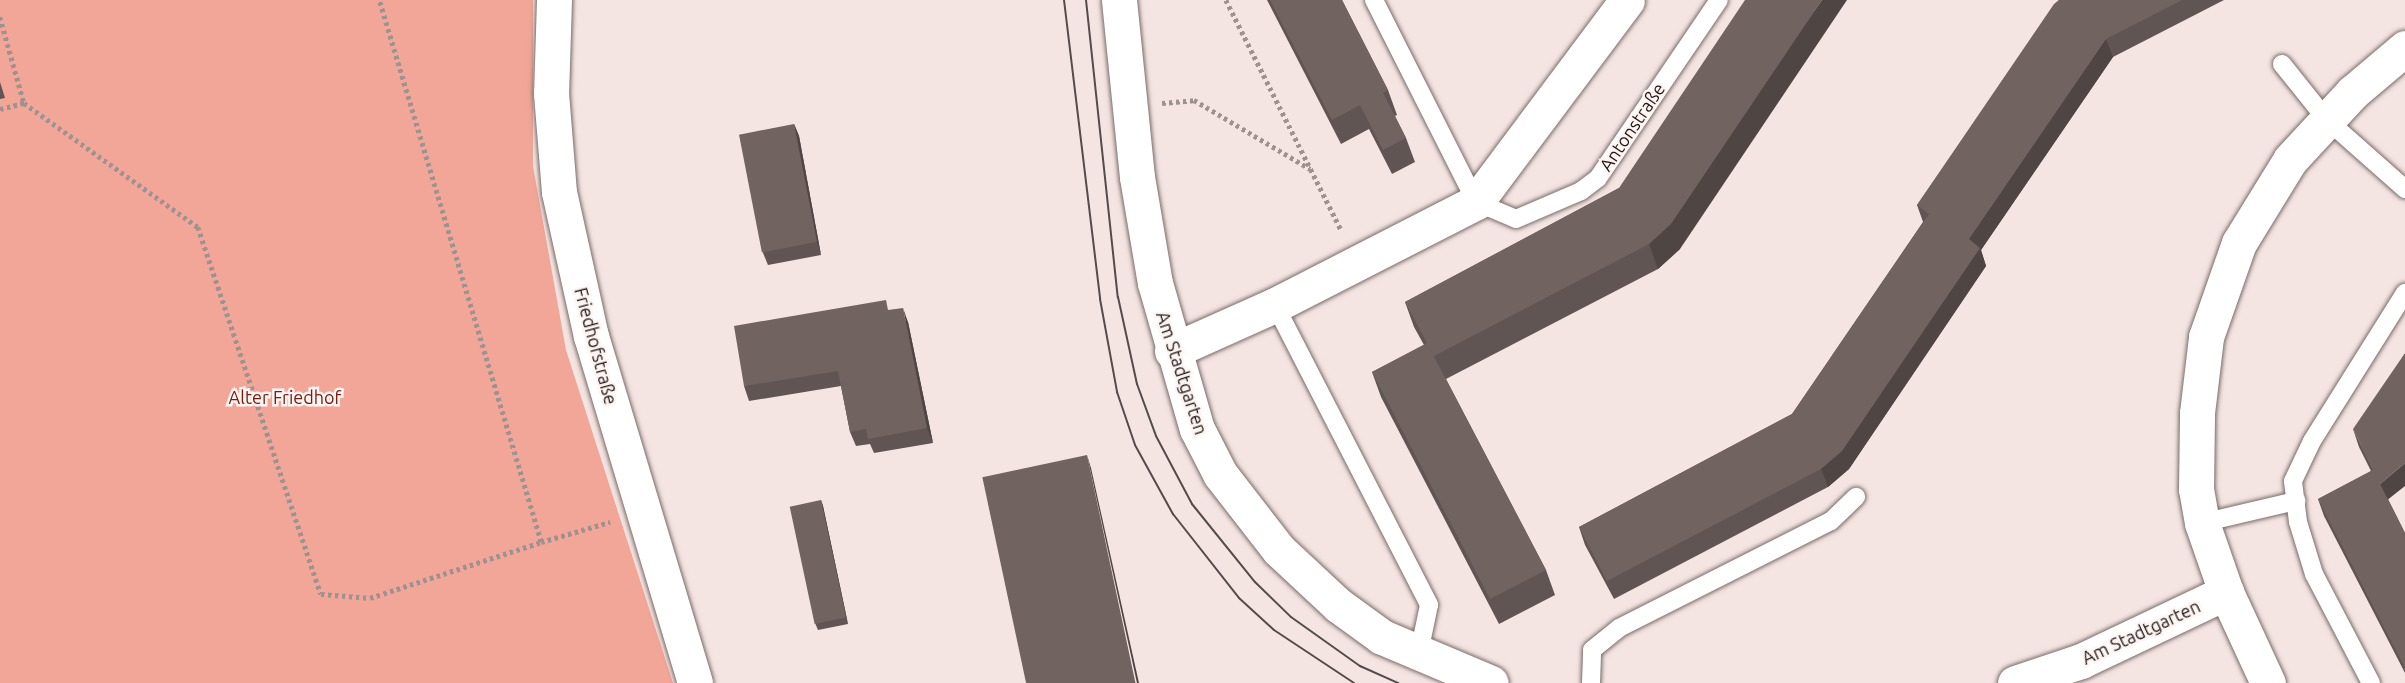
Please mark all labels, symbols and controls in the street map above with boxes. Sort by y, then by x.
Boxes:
street label: Antonstraße [1595,79,1669,175]
street label: Friedhofstraße [570,285,622,407]
street label: Am Stadtgarten [1152,309,1212,437]
park label: Alter Friedhof [229,386,341,408]
street label: Am Stadtgarten [2078,595,2204,669]

